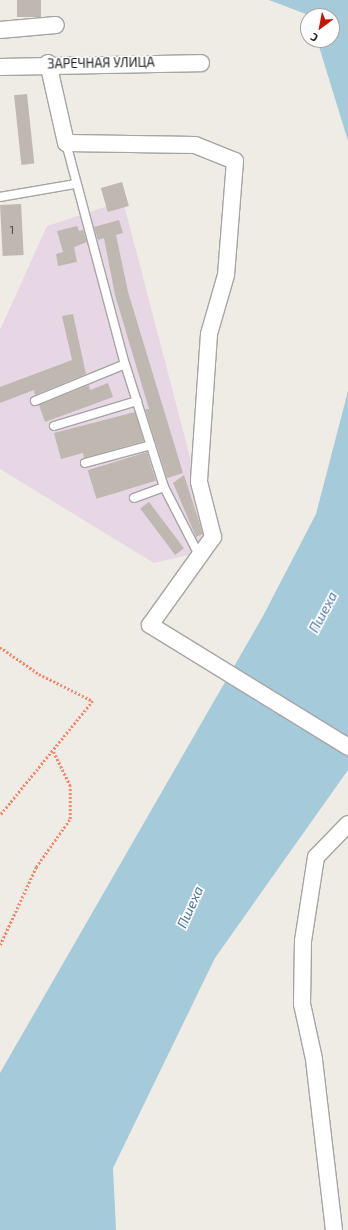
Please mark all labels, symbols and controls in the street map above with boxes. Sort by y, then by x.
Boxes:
north arrow [300,8,340,48]
text: С [308,31,320,45]
street label: ЗАРЕЧНАЯ УЛИЦА [47,54,155,72]
house number: 1 [10,223,14,237]
water label: Пшеха [305,589,341,635]
water label: Пшеха [173,883,207,931]

